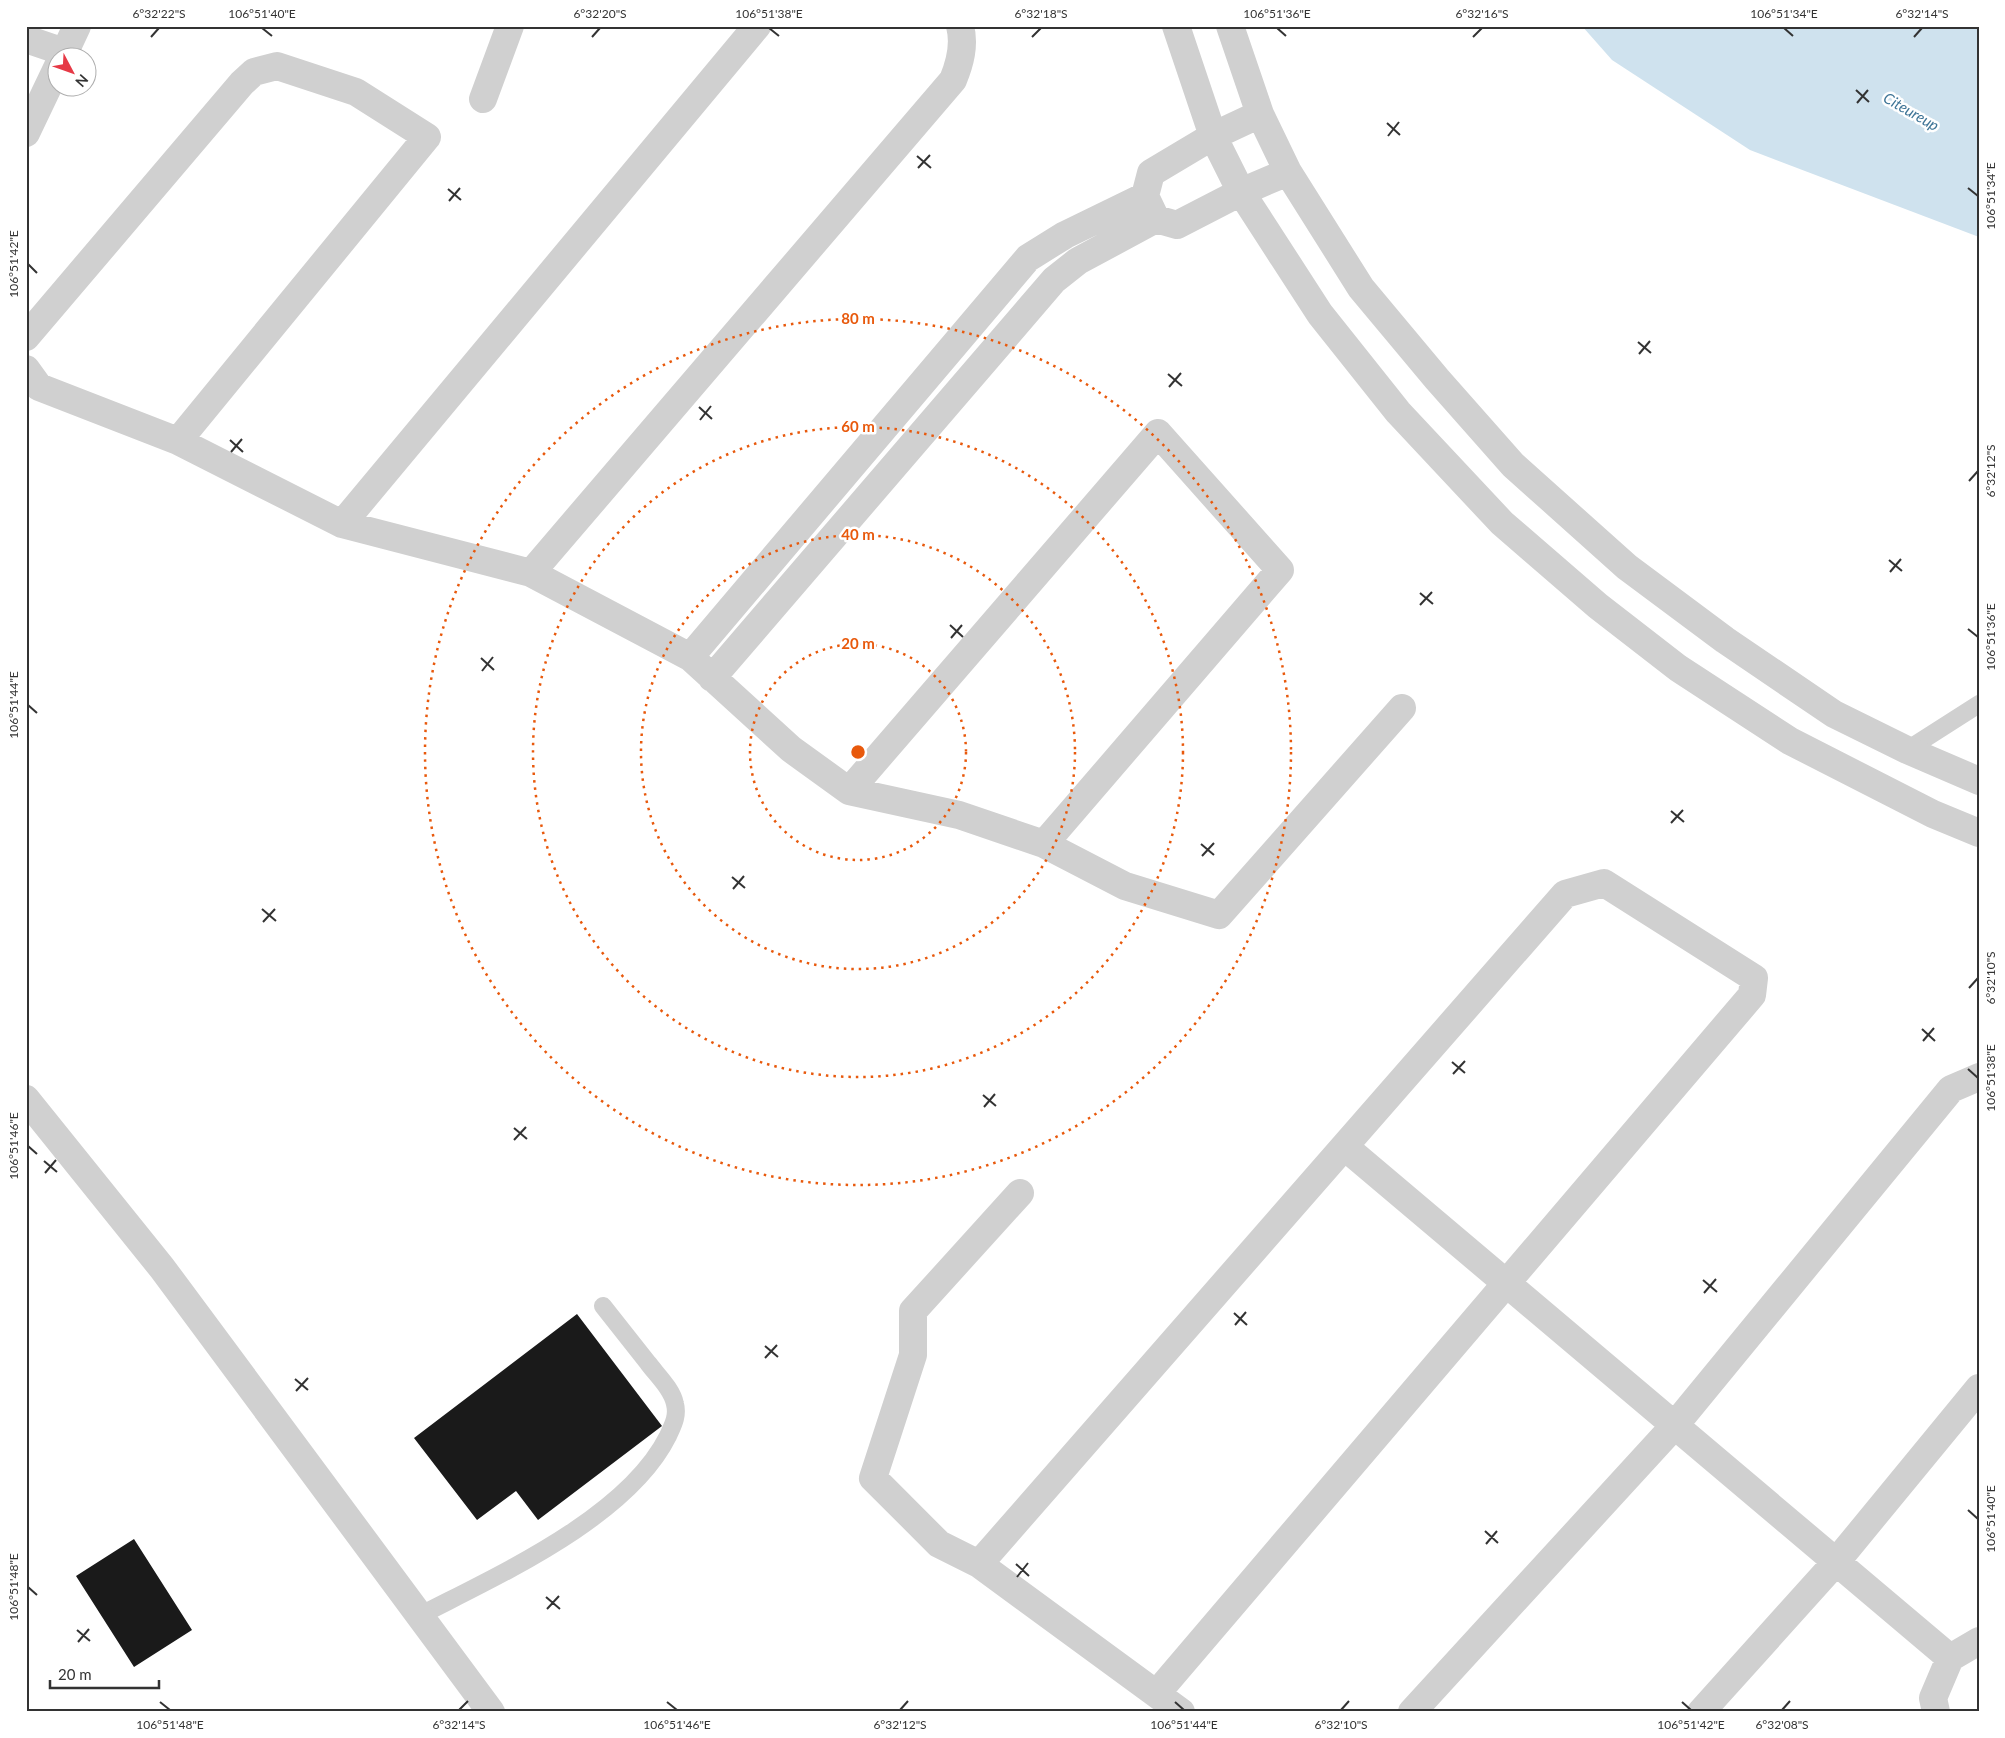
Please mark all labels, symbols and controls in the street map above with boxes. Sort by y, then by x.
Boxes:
text: 6°32'22"S [132,6,186,21]
text: 106°51'40"E [228,6,296,21]
text: 6°32'20"S [573,6,627,21]
text: 106°51'38"E [735,6,803,21]
text: 6°32'18"S [1014,6,1068,21]
text: 106°51'36"E [1243,6,1311,21]
text: 6°32'16"S [1455,6,1509,21]
text: 106°51'34"E [1750,6,1818,21]
text: 6°32'14"S [1895,6,1949,21]
north arrow [48,48,98,98]
text: N [72,71,92,91]
water label: Citeureup [1881,88,1942,134]
text: 106°51'34"E [1983,162,1998,230]
text: 106°51'42"E [6,230,21,298]
text: 80 m [841,309,875,327]
text: 60 m [841,417,875,435]
text: 6°32'12"S [1983,444,1998,498]
text: 40 m [841,525,875,543]
text: 106°51'36"E [1983,603,1998,671]
text: 20 m [841,634,875,652]
text: 106°51'44"E [6,671,21,739]
centre of rings [849,743,867,761]
text: 6°32'10"S [1983,951,1998,1005]
text: 106°51'38"E [1983,1044,1998,1112]
text: 106°51'46"E [6,1112,21,1180]
text: 106°51'40"E [1983,1485,1998,1553]
text: 106°51'48"E [6,1553,21,1621]
scale bar [50,1658,159,1690]
text: 20 m [58,1665,92,1683]
text: 106°51'48"E [136,1717,204,1732]
text: 6°32'14"S [432,1717,486,1732]
text: 106°51'46"E [643,1717,711,1732]
text: 6°32'12"S [873,1717,927,1732]
text: 106°51'44"E [1150,1717,1218,1732]
text: 6°32'10"S [1314,1717,1368,1732]
text: 106°51'42"E [1657,1717,1725,1732]
text: 6°32'08"S [1755,1717,1809,1732]

